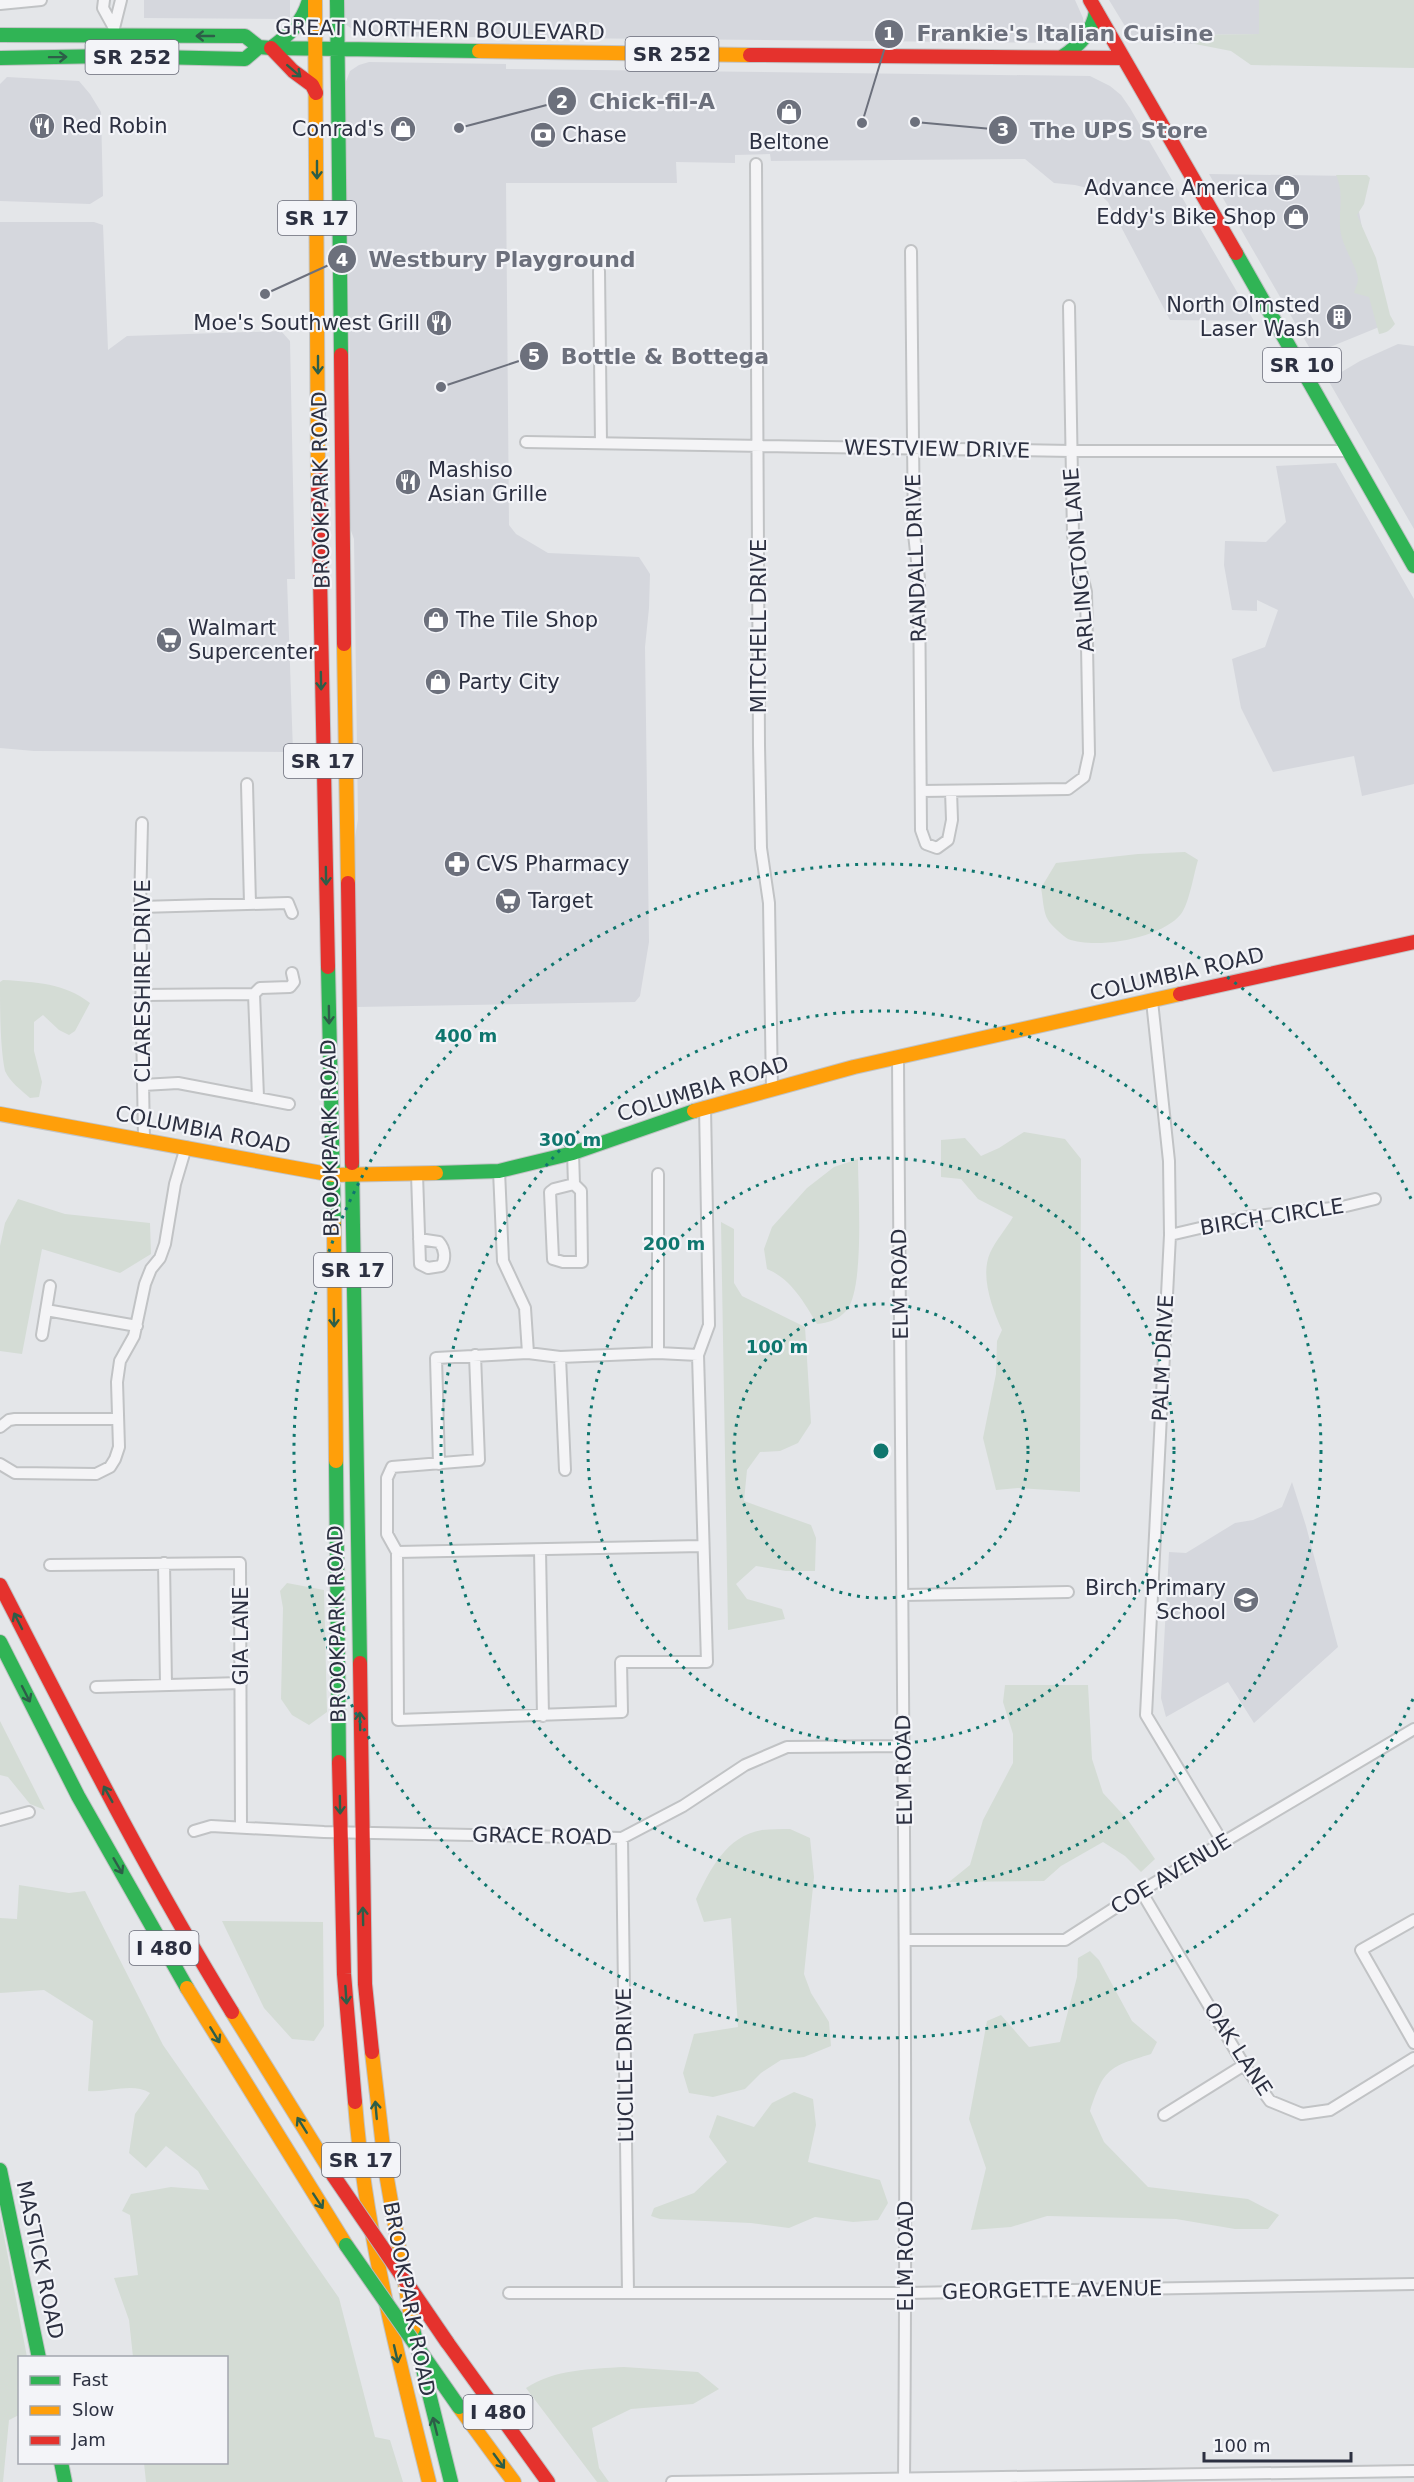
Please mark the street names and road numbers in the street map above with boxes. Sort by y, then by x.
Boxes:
street label: GREAT NORTHERN BOULEVARD [275,15,605,45]
road number: SR 252 [626,37,718,71]
road number: SR 252 [86,40,178,74]
road number: SR 17 [278,201,356,235]
road number: SR 10 [1263,348,1341,382]
street label: BROOKPARK ROAD [307,391,335,589]
street label: WESTVIEW DRIVE [844,435,1030,463]
street label: ARLINGTON LANE [1059,467,1099,653]
street label: RANDALL DRIVE [901,473,931,643]
street label: MITCHELL DRIVE [747,539,771,713]
road number: SR 17 [284,744,362,778]
street label: CLARESHIRE DRIVE [131,879,155,1083]
street label: COLUMBIA ROAD [1087,942,1267,1006]
street label: BROOKPARK ROAD [316,1039,344,1237]
street label: COLUMBIA ROAD [614,1051,792,1127]
street label: COLUMBIA ROAD [113,1101,293,1159]
street label: BIRCH CIRCLE [1198,1194,1346,1240]
street label: ELM ROAD [887,1228,913,1340]
road number: SR 17 [314,1253,392,1287]
street label: PALM DRIVE [1148,1294,1178,1422]
street label: BROOKPARK ROAD [323,1525,351,1723]
street label: GIA LANE [229,1586,253,1686]
street label: ELM ROAD [891,1714,917,1826]
street label: GRACE ROAD [472,1823,612,1849]
street label: COE AVENUE [1106,1829,1236,1919]
road number: I 480 [130,1931,198,1965]
street label: LUCILLE DRIVE [612,1987,638,2143]
street label: OAK LANE [1199,1998,1277,2100]
road number: SR 17 [322,2143,400,2177]
street label: MASTICK ROAD [12,2179,68,2341]
street label: BROOKPARK ROAD [378,2200,440,2398]
street label: ELM ROAD [894,2200,918,2312]
street label: GEORGETTE AVENUE [942,2276,1162,2304]
road number: I 480 [464,2395,532,2429]

